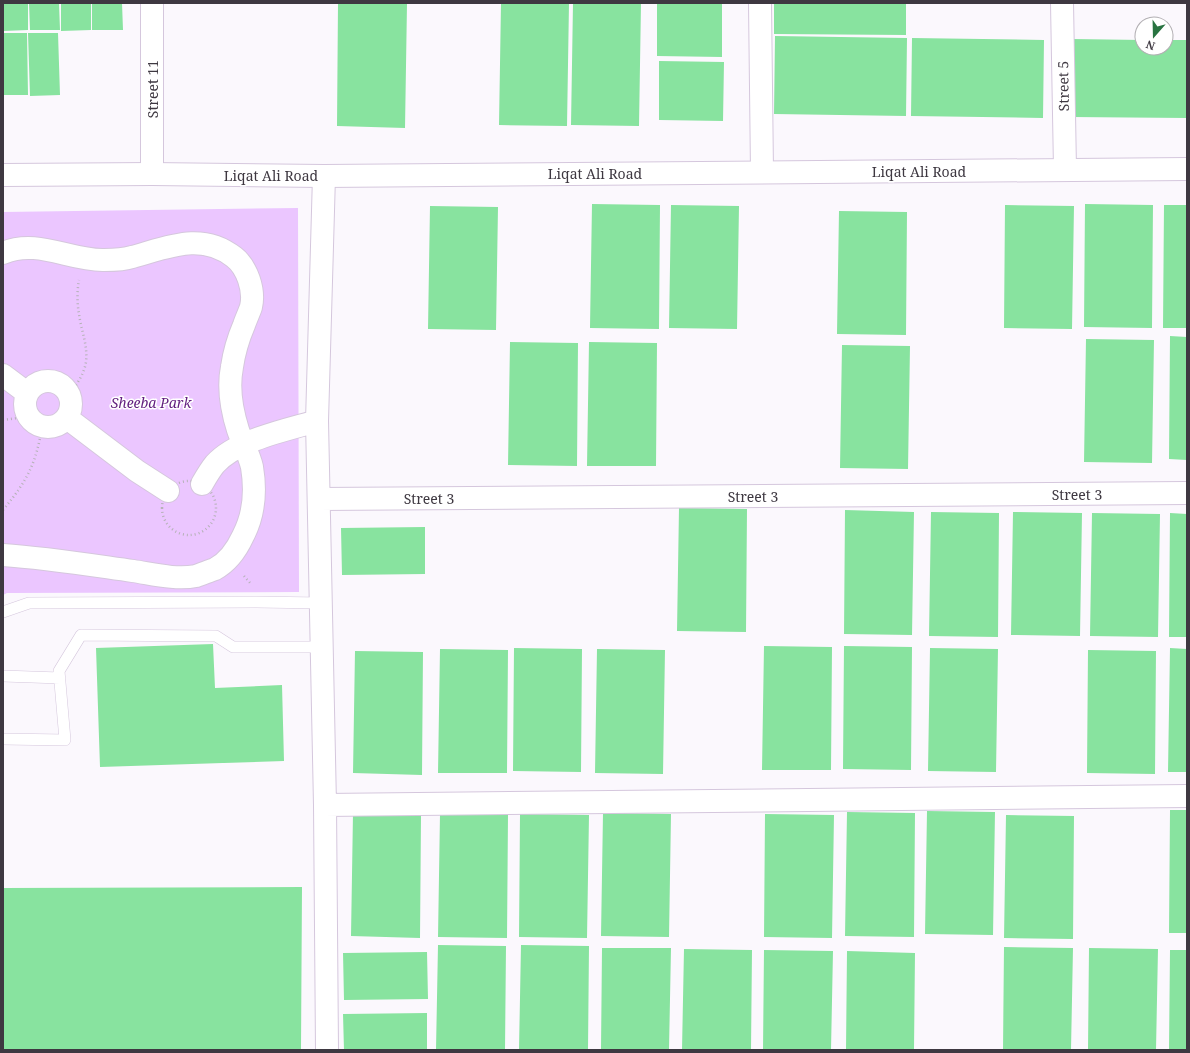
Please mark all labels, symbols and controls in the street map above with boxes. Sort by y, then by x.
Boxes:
north arrow [1134,16,1174,56]
text: N [1143,37,1157,54]
street label: Street 11 [143,60,162,118]
street label: Street 5 [1053,61,1073,111]
street label: Liqat Ali Road [872,162,967,181]
street label: Liqat Ali Road [548,164,643,183]
street label: Liqat Ali Road [224,166,319,185]
park label: Sheeba Park [111,393,192,412]
street label: Street 3 [1052,485,1102,504]
street label: Street 3 [728,487,778,506]
street label: Street 3 [404,489,454,508]

